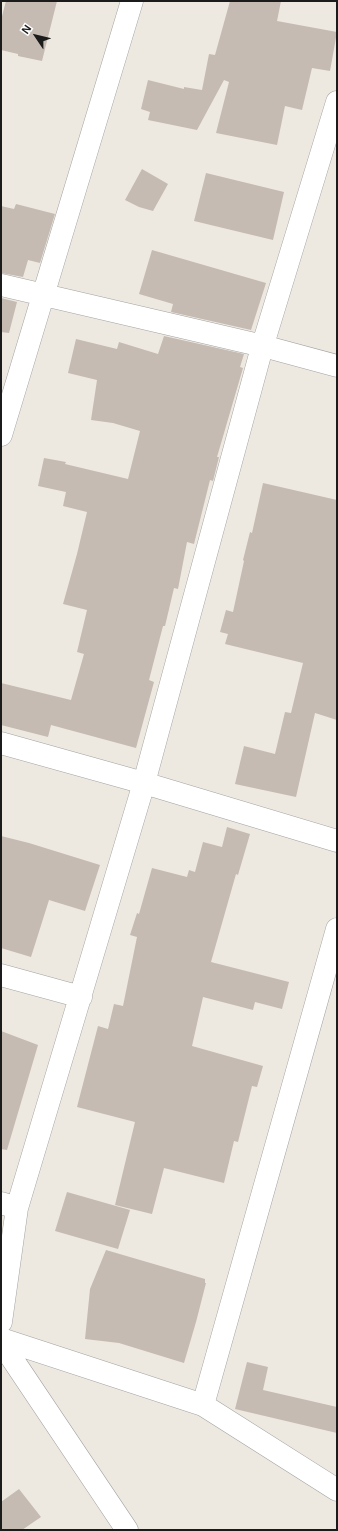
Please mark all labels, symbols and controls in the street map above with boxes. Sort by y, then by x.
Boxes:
north arrow [16,16,56,56]
text: N [19,22,33,36]

